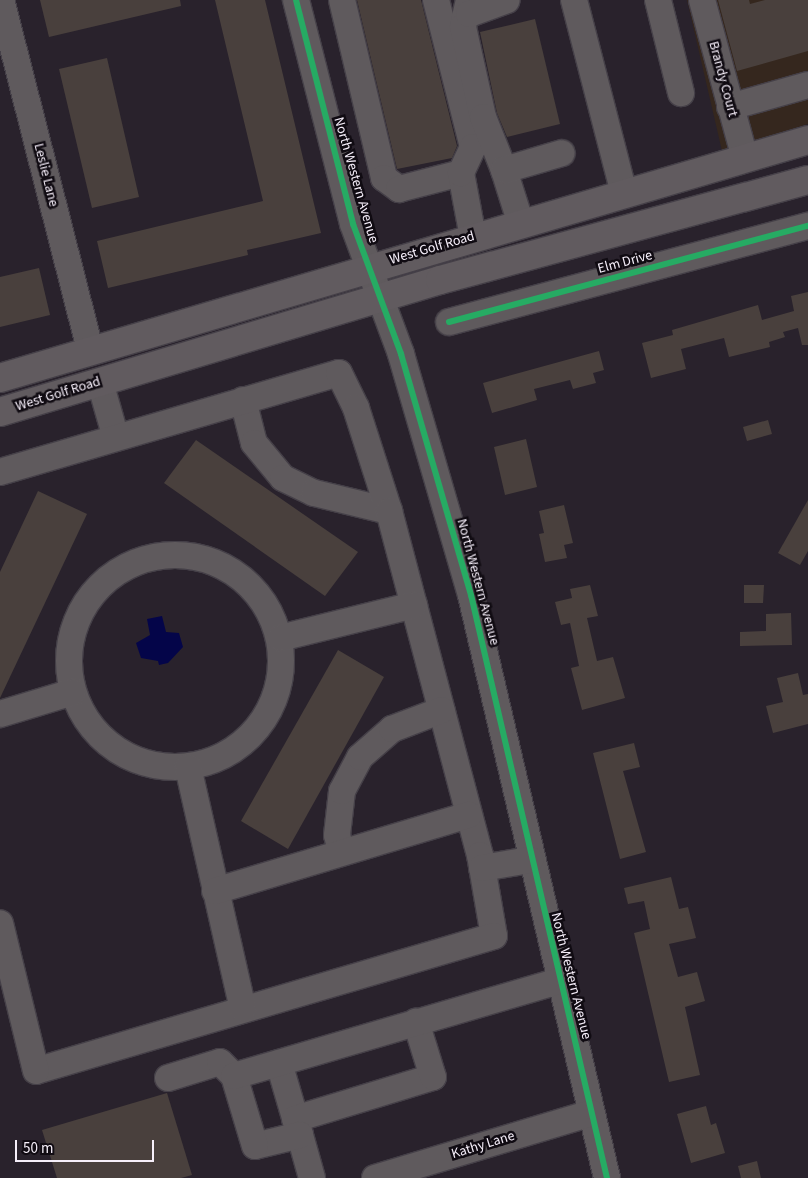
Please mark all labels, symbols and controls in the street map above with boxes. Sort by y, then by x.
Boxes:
street label: Brandy Court [705,39,741,119]
street label: North Western Avenue [330,115,382,245]
street label: Leslie Lane [30,142,62,208]
street label: West Golf Road [387,228,477,268]
street label: Elm Drive [596,247,654,277]
street label: West Golf Road [14,373,102,415]
street label: North Western Avenue [453,517,503,647]
street label: North Western Avenue [547,911,595,1041]
street label: Kathy Lane [449,1127,517,1163]
scale bar [18,1130,156,1162]
text: 50 m [23,1138,53,1159]

